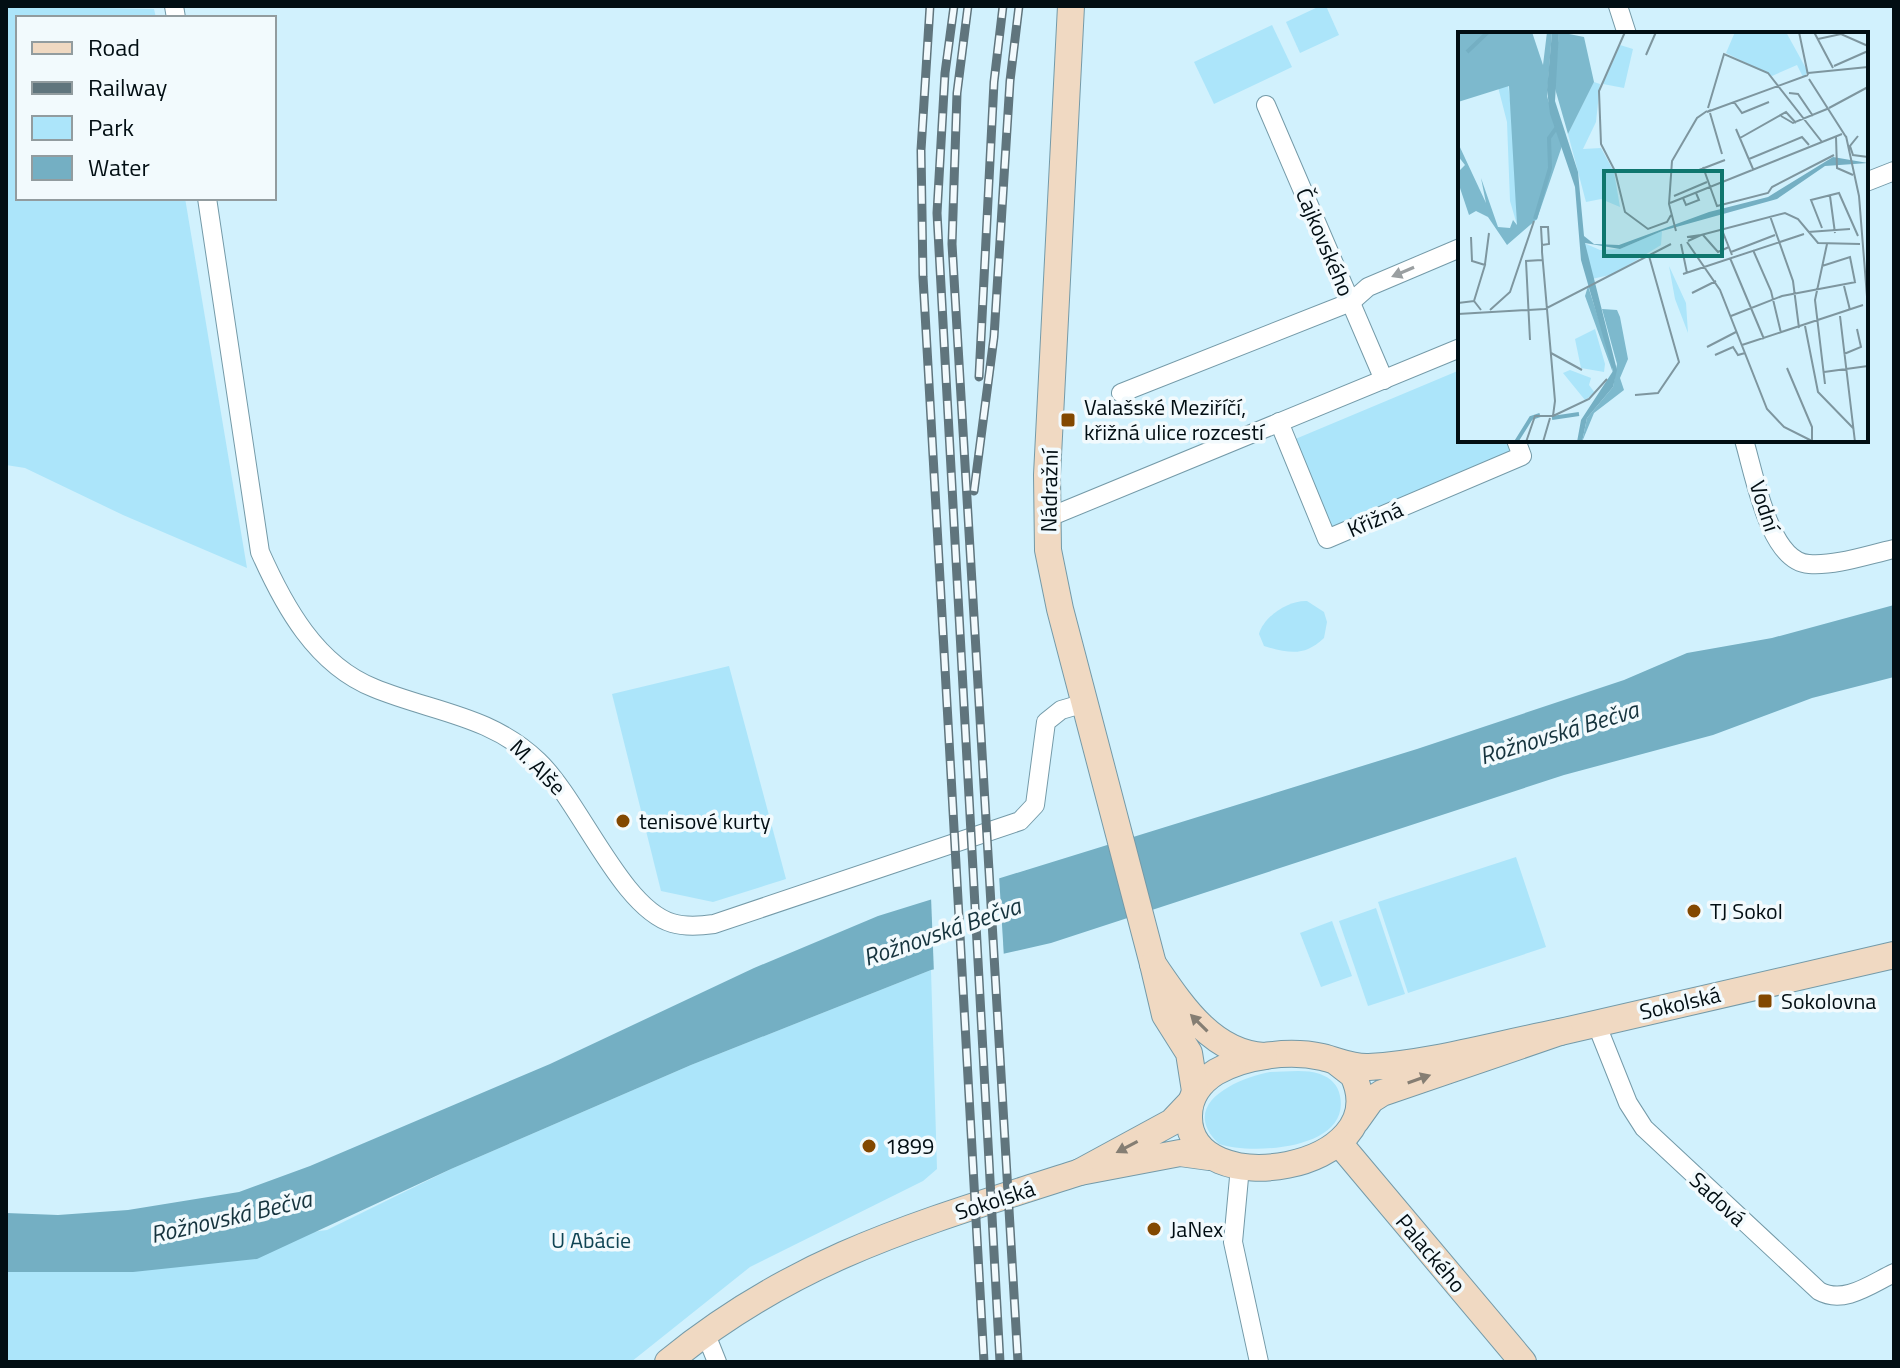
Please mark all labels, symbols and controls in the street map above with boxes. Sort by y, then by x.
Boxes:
legend [16,16,276,200]
text: Road [88,29,140,65]
inset map [1458,32,1868,442]
text: Railway [88,69,168,105]
text: Park [88,109,134,145]
text: Water [88,149,150,185]
street label: Čajkovského [1287,182,1363,302]
one-way arrow [1392,265,1415,278]
place label: Valašské Meziříčí, křižná ulice rozcestí [1084,390,1266,449]
marker: Valašské Meziříčí, křižná ulice rozcestí [1059,411,1077,429]
street label: Nádražní [1031,447,1067,533]
street label: Vodní [1741,476,1790,538]
street label: Křižná [1342,492,1408,546]
water label: Rožnovská Bečva [1475,690,1645,773]
street label: M. Alše [502,731,574,803]
place label: tenisové kurty [639,804,771,838]
marker: tenisové kurty [614,812,632,830]
water label: Rožnovská Bečva [858,887,1027,975]
place label: TJ Sokol [1710,894,1783,928]
marker: TJ Sokol [1685,902,1703,920]
street label: Sokolská [1636,977,1724,1029]
place label: Sokolovna [1781,984,1876,1018]
marker: Sokolovna [1756,992,1774,1010]
one-way arrow [1190,1014,1209,1033]
one-way arrow [1407,1073,1431,1085]
place label: 1899 [885,1129,934,1163]
marker: 1899 [860,1137,878,1155]
one-way arrow [1116,1140,1138,1154]
street label: Sadová [1682,1164,1754,1234]
street label: Sokolská [951,1171,1039,1229]
water label: Rožnovská Bečva [147,1180,317,1252]
street label: Palackého [1388,1206,1474,1300]
place label: JaNex [1170,1212,1223,1246]
marker: JaNex [1145,1220,1163,1238]
park label: U Abácie [551,1223,631,1257]

